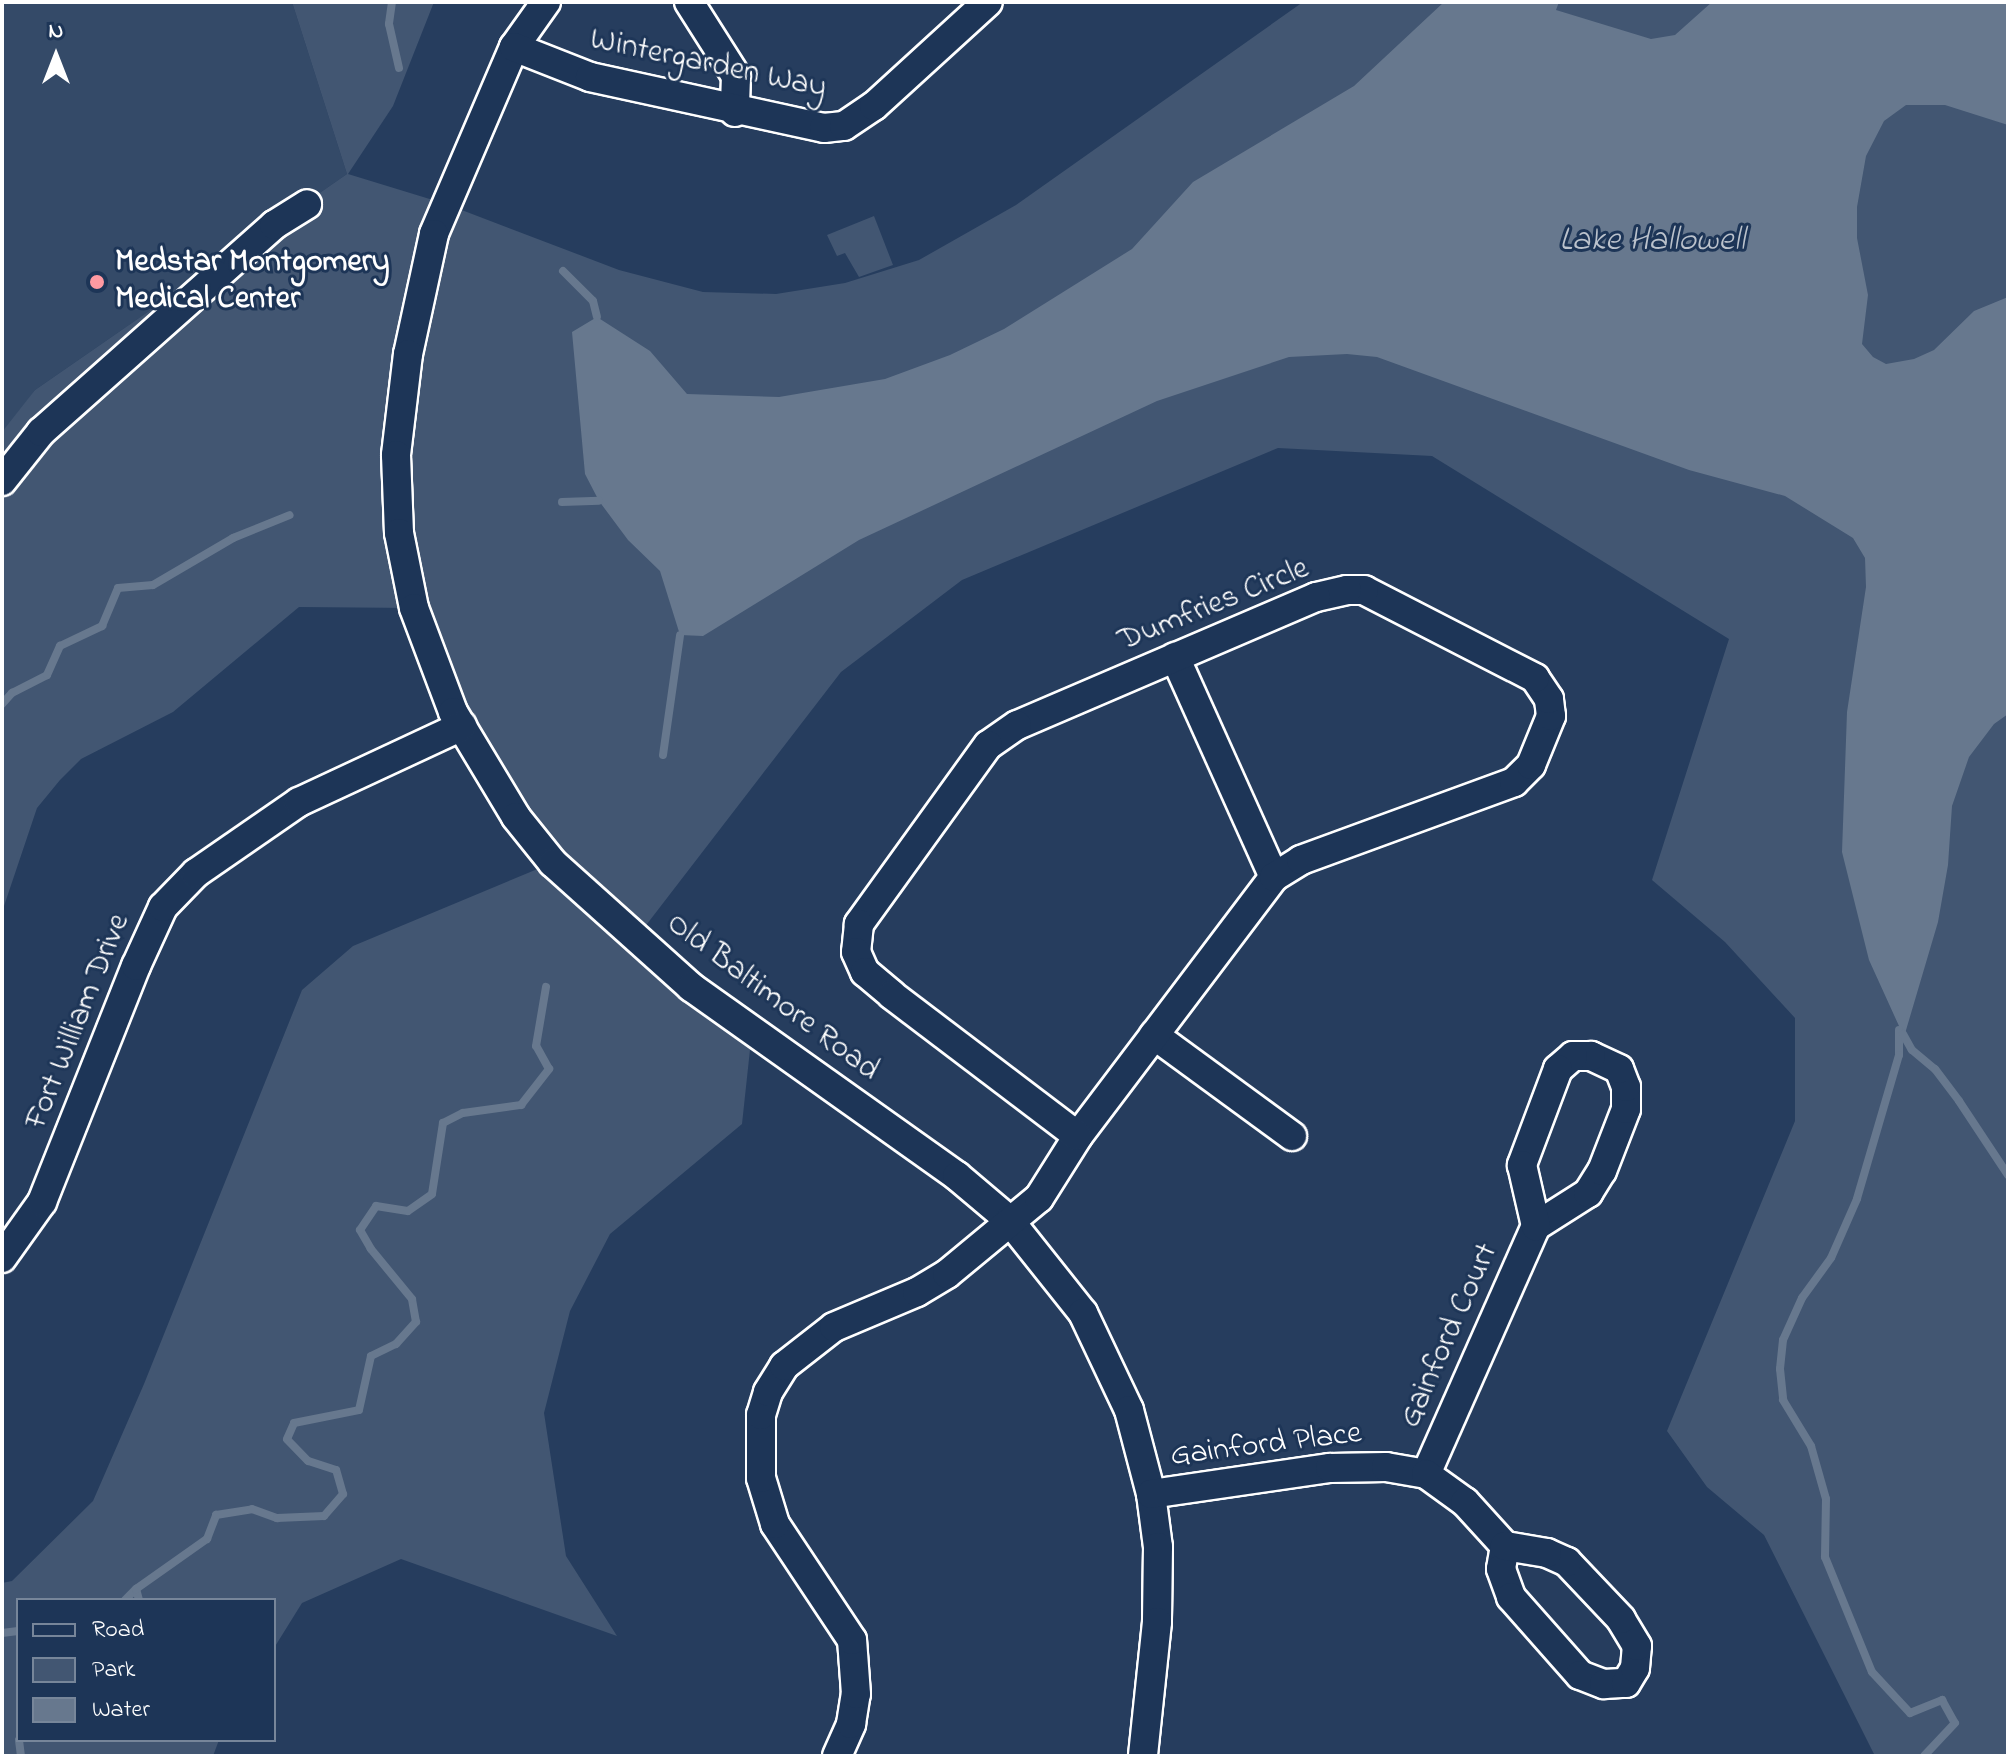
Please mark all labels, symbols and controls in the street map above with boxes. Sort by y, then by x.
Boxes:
north arrow [16,16,96,96]
text: N [49,16,63,48]
street label: Wintergarden Way [586,21,830,109]
water label: Lake Hallowell [1559,222,1745,262]
place label: Medstar Montgomery Medical Center [115,245,389,320]
marker: Medstar Montgomery Medical Center [86,271,108,293]
street label: Dumfries Circle [1113,550,1315,662]
street label: Old Baltimore Road [658,906,886,1090]
street label: Fort William Drive [18,909,140,1135]
street label: Gainford Court [1392,1238,1508,1434]
street label: Gainford Place [1168,1415,1364,1477]
legend [16,1598,276,1742]
text: Road [92,1613,144,1648]
text: Park [92,1653,135,1688]
text: Water [92,1693,150,1728]

